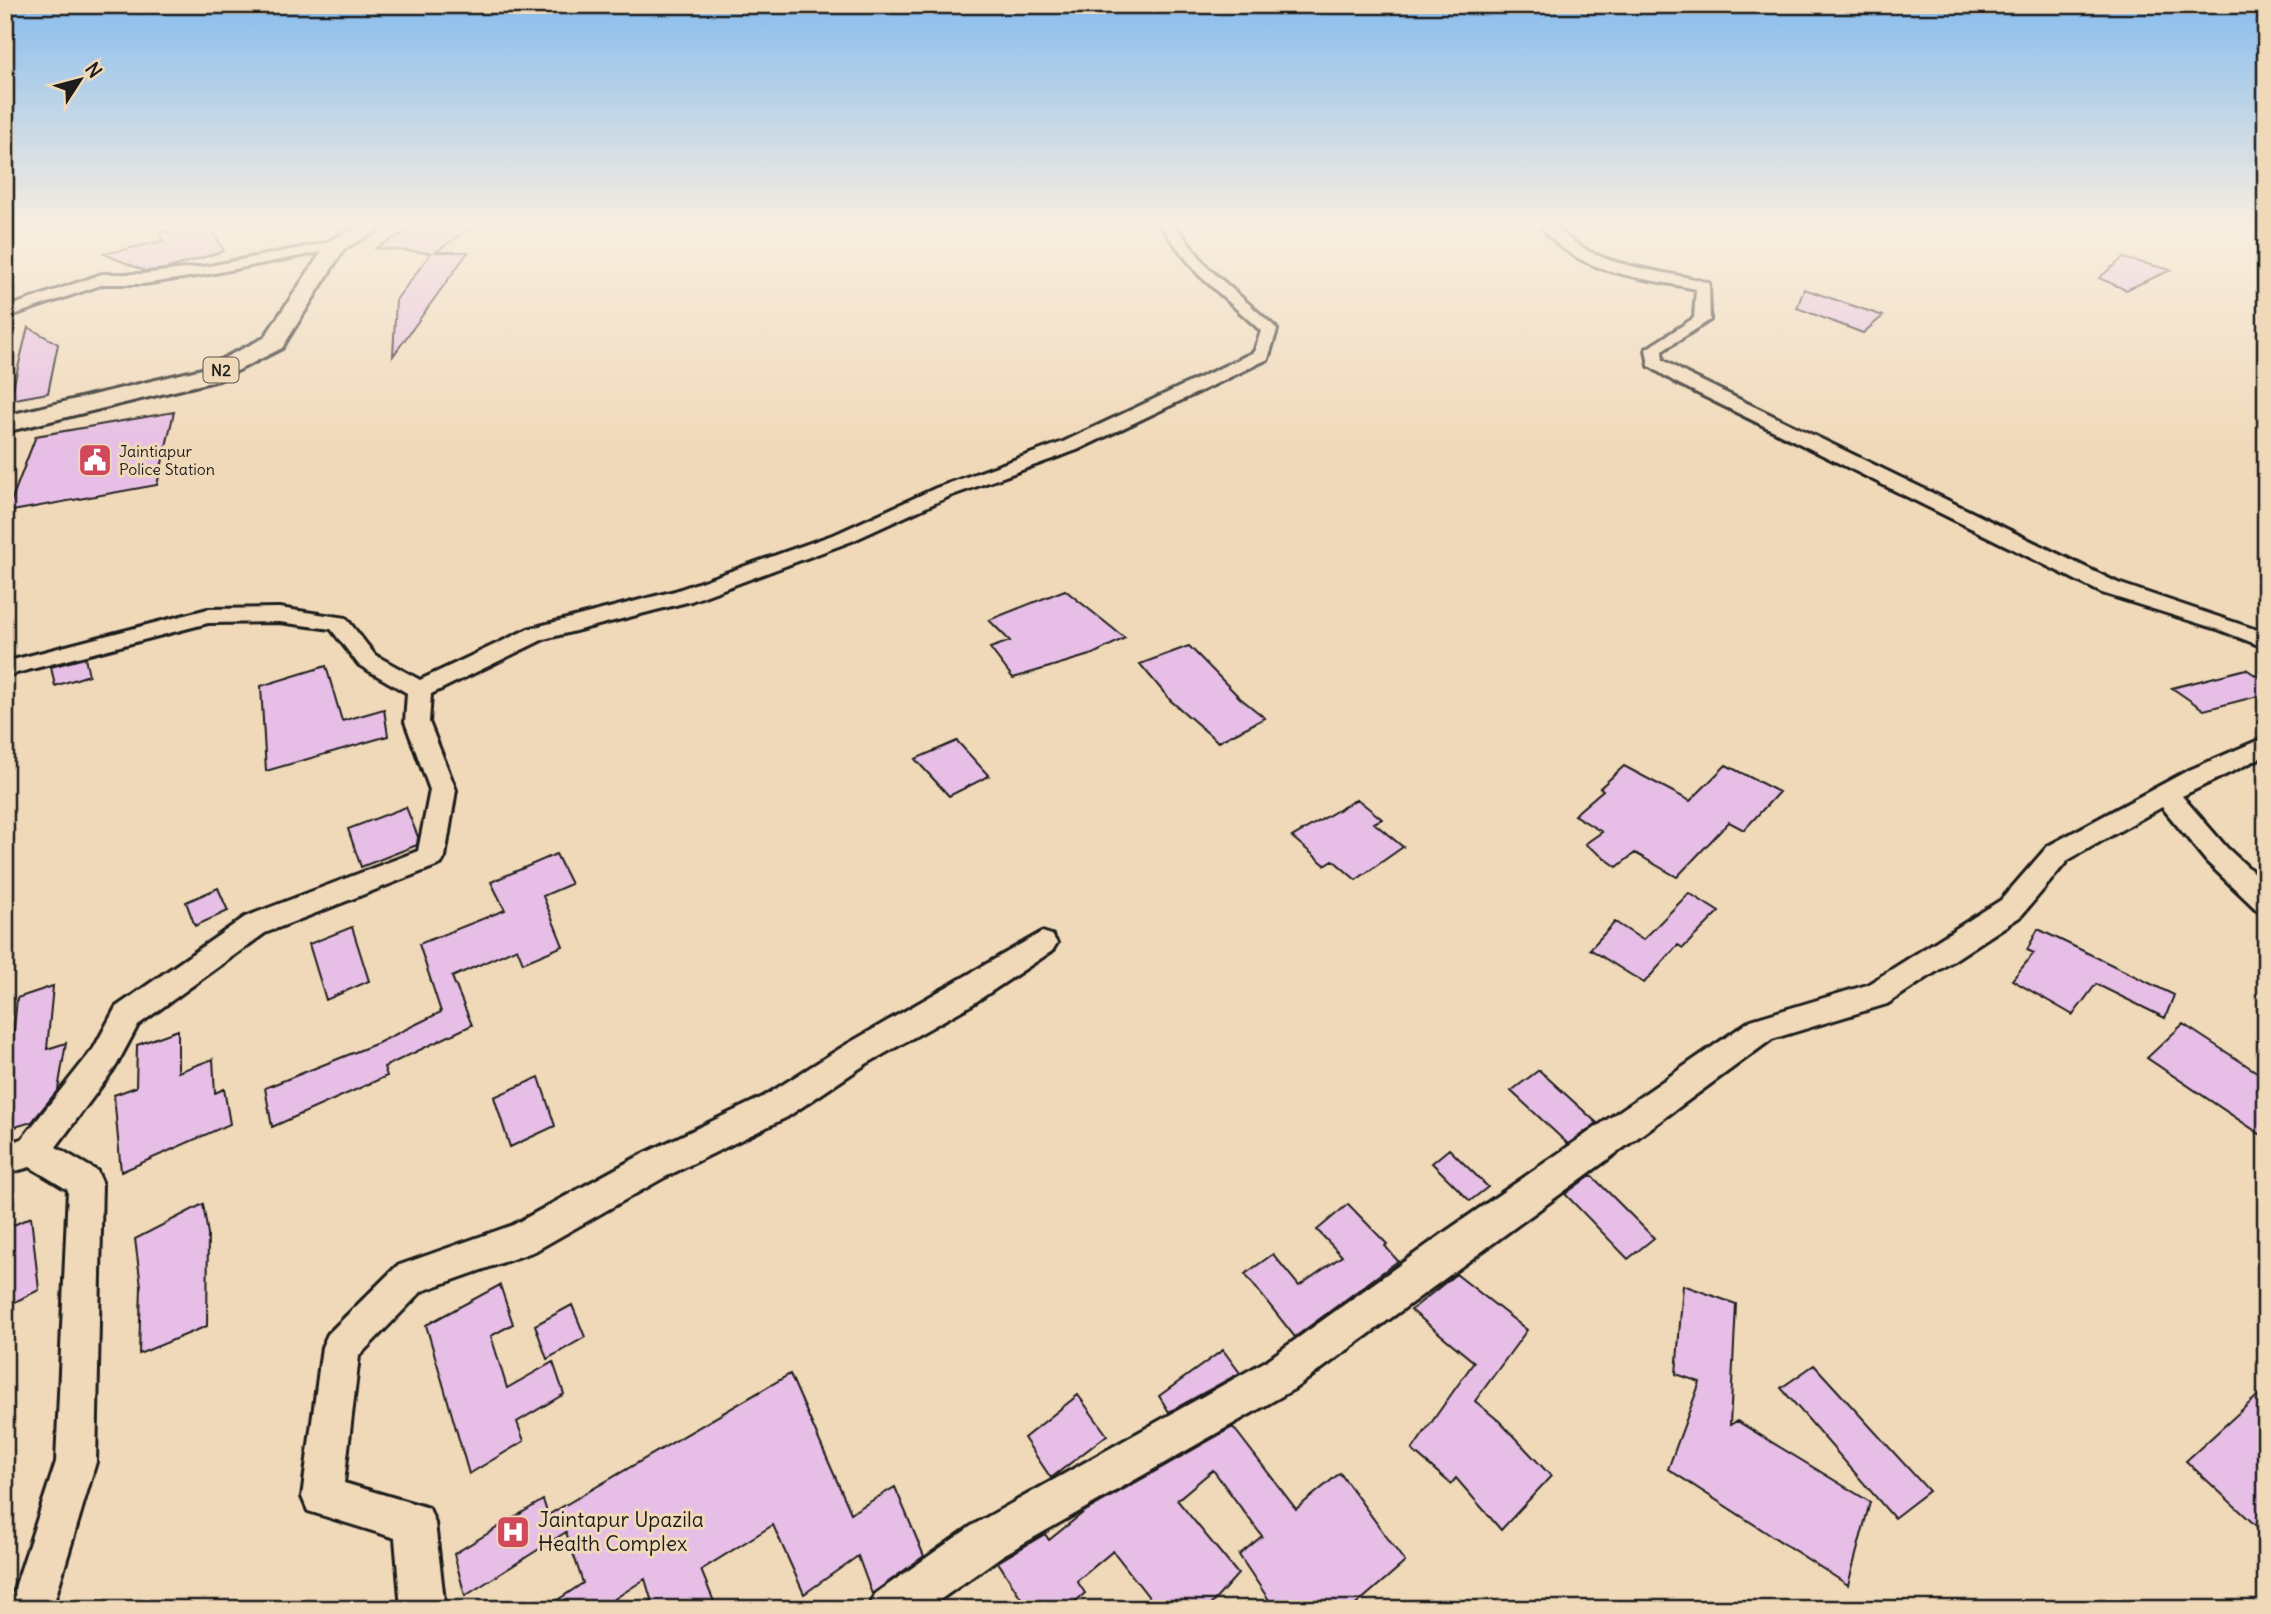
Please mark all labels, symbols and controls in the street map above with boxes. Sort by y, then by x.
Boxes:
north arrow [46,46,116,116]
text: N [80,58,107,82]
road number: N2 [204,358,238,382]
public building icon: Jaintiapur Police Station [76,441,114,479]
place label: Jaintiapur Police Station [119,441,215,479]
place label: Jaintapur Upazila Health Complex [538,1506,704,1557]
hospital icon: Jaintapur Upazila Health Complex [494,1513,532,1551]

